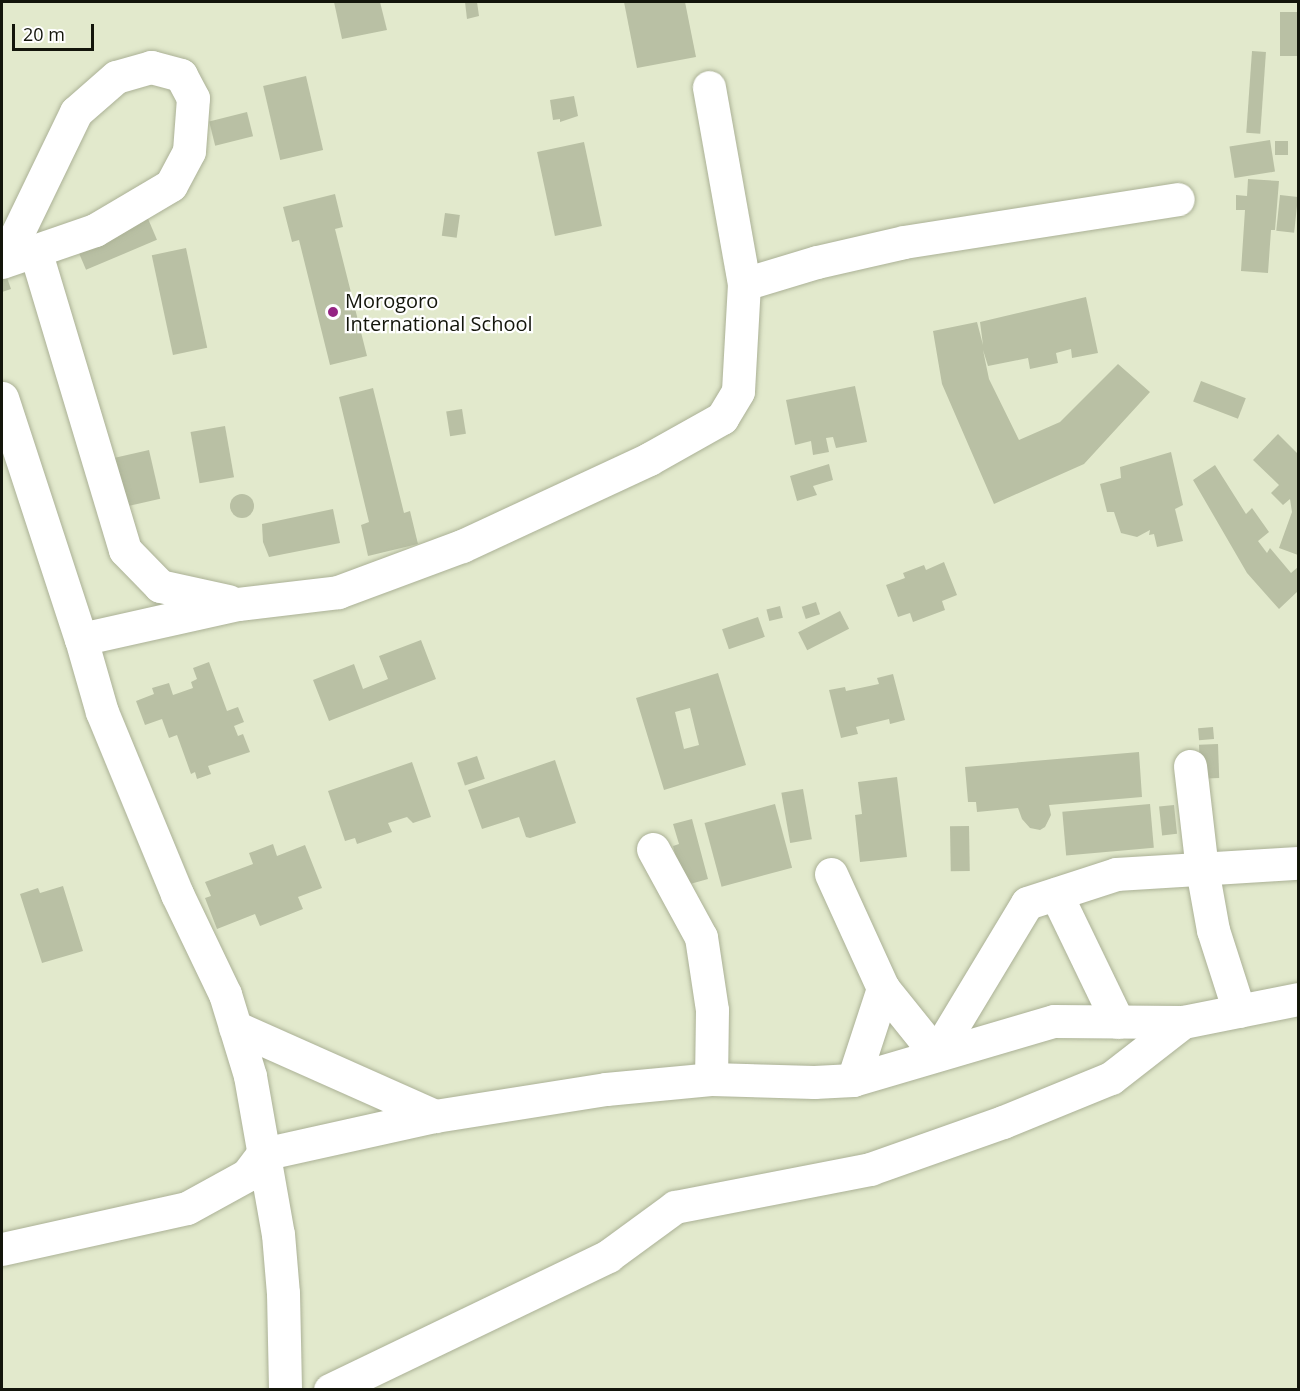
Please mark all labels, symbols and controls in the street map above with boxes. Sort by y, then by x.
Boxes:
scale bar [15,12,98,50]
text: 20 m [23,22,65,46]
place label: Morogoro International School [345,288,533,335]
marker: Morogoro International School [326,305,340,319]

